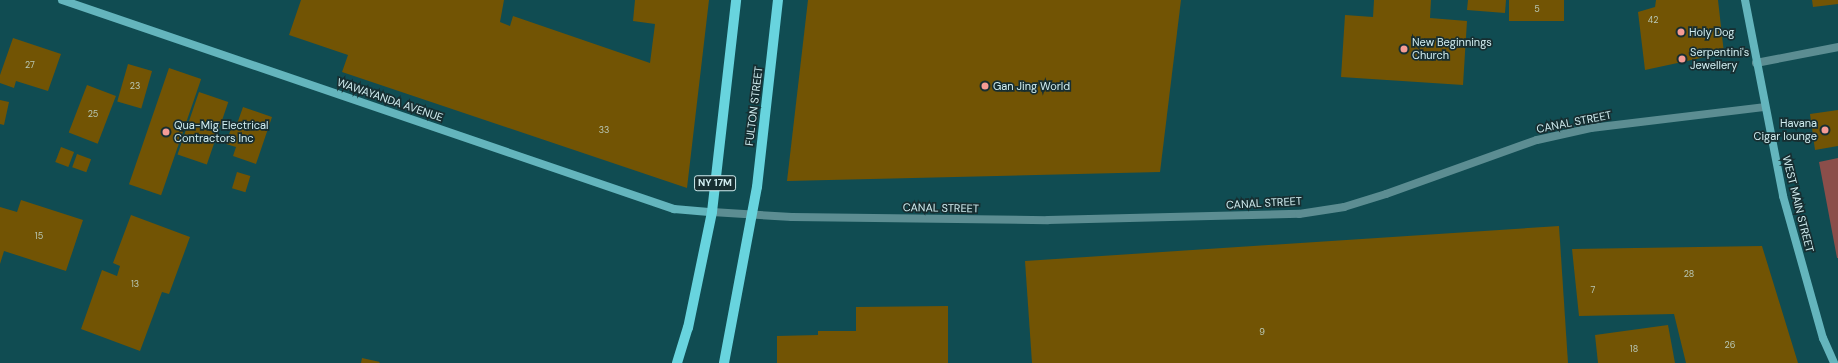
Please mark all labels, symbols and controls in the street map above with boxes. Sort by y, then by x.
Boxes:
house number: 5 [1534,4,1540,14]
house number: 42 [1648,15,1658,25]
place label: Holy Dog [1689,25,1735,39]
marker: Holy Dog [1676,27,1686,37]
place label: New Beginnings Church [1412,36,1492,62]
marker: New Beginnings Church [1399,44,1409,54]
place label: Serpentini's Jewellery [1690,46,1749,72]
marker: Serpentini's Jewellery [1677,54,1687,64]
house number: 27 [25,60,35,70]
street label: FULTON STREET [743,66,765,146]
street label: WAWAYANDA AVENUE [335,76,445,124]
place label: Gan Jing World [993,79,1070,93]
house number: 23 [130,81,140,91]
marker: Gan Jing World [980,81,990,91]
street label: CANAL STREET [1535,108,1613,136]
house number: 25 [88,109,98,119]
place label: Havana Cigar lounge [1754,117,1817,143]
place label: Qua-Mig Electrical Contractors Inc [174,119,269,145]
house number: 33 [599,125,609,135]
marker: Havana Cigar lounge [1820,125,1830,135]
marker: Qua-Mig Electrical Contractors Inc [161,127,171,137]
street label: WEST MAIN STREET [1780,154,1816,254]
road number: NY 17M [694,175,736,191]
street label: CANAL STREET [1226,194,1302,212]
street label: CANAL STREET [903,201,979,215]
house number: 15 [35,231,43,241]
house number: 28 [1684,269,1694,279]
house number: 13 [131,279,139,289]
house number: 7 [1591,285,1595,295]
house number: 9 [1259,327,1265,337]
house number: 26 [1725,340,1735,350]
house number: 18 [1630,344,1638,354]

